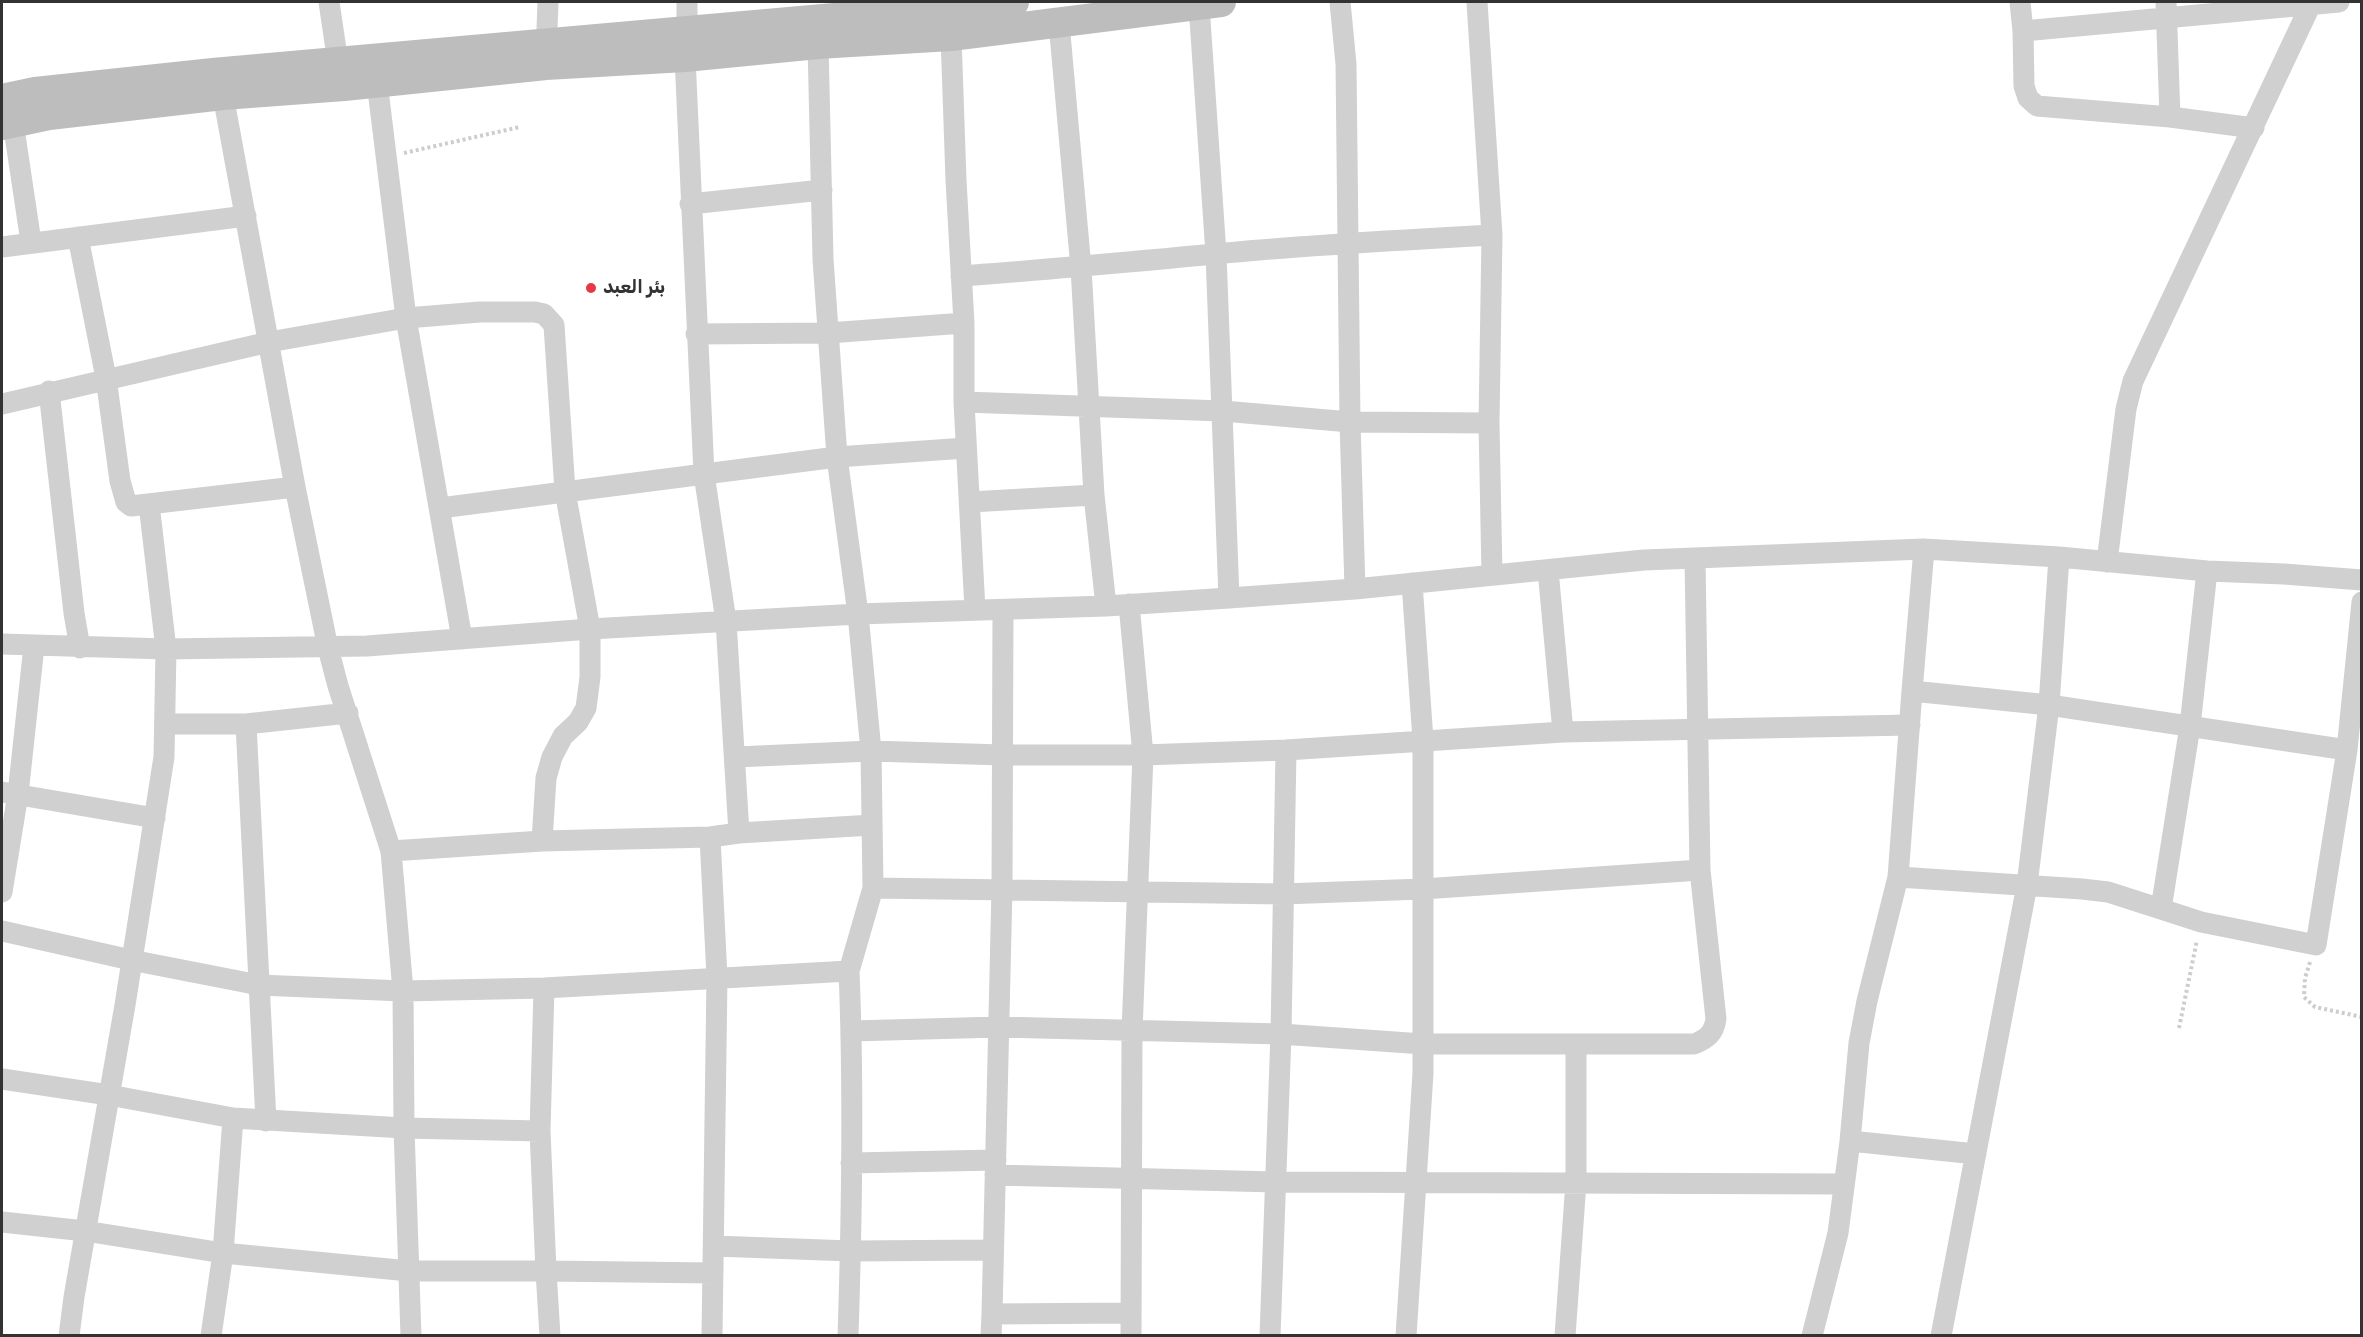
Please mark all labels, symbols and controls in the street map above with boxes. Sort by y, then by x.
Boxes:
place label: بئر العبد [603,277,665,299]
marker: بئر العبد [584,281,598,295]

